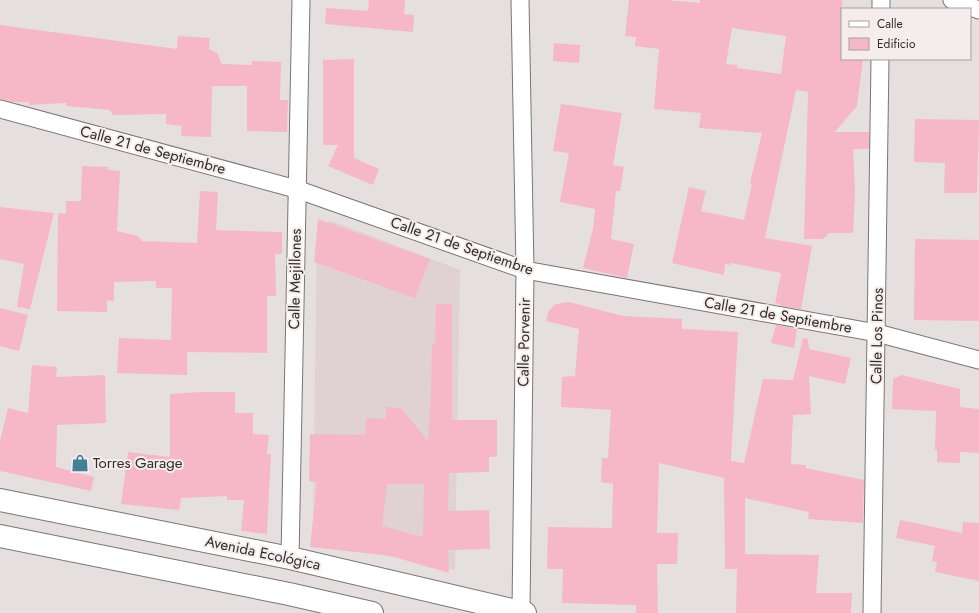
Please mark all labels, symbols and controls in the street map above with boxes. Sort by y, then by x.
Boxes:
legend [841,8,971,60]
text: Calle [877,15,903,33]
text: Edificio [877,35,916,53]
street label: Calle 21 de Septiembre [78,120,228,180]
street label: Calle 21 de Septiembre [388,211,537,281]
street label: Calle Mejillones [283,228,307,330]
street label: Calle Los Pinos [865,288,889,384]
street label: Calle 21 de Septiembre [702,291,854,339]
street label: Calle Porvenir [512,296,536,387]
place label: Torres Garage [93,452,183,474]
shop icon: Torres Garage [70,453,90,473]
street label: Avenida Ecológica [203,530,323,576]

